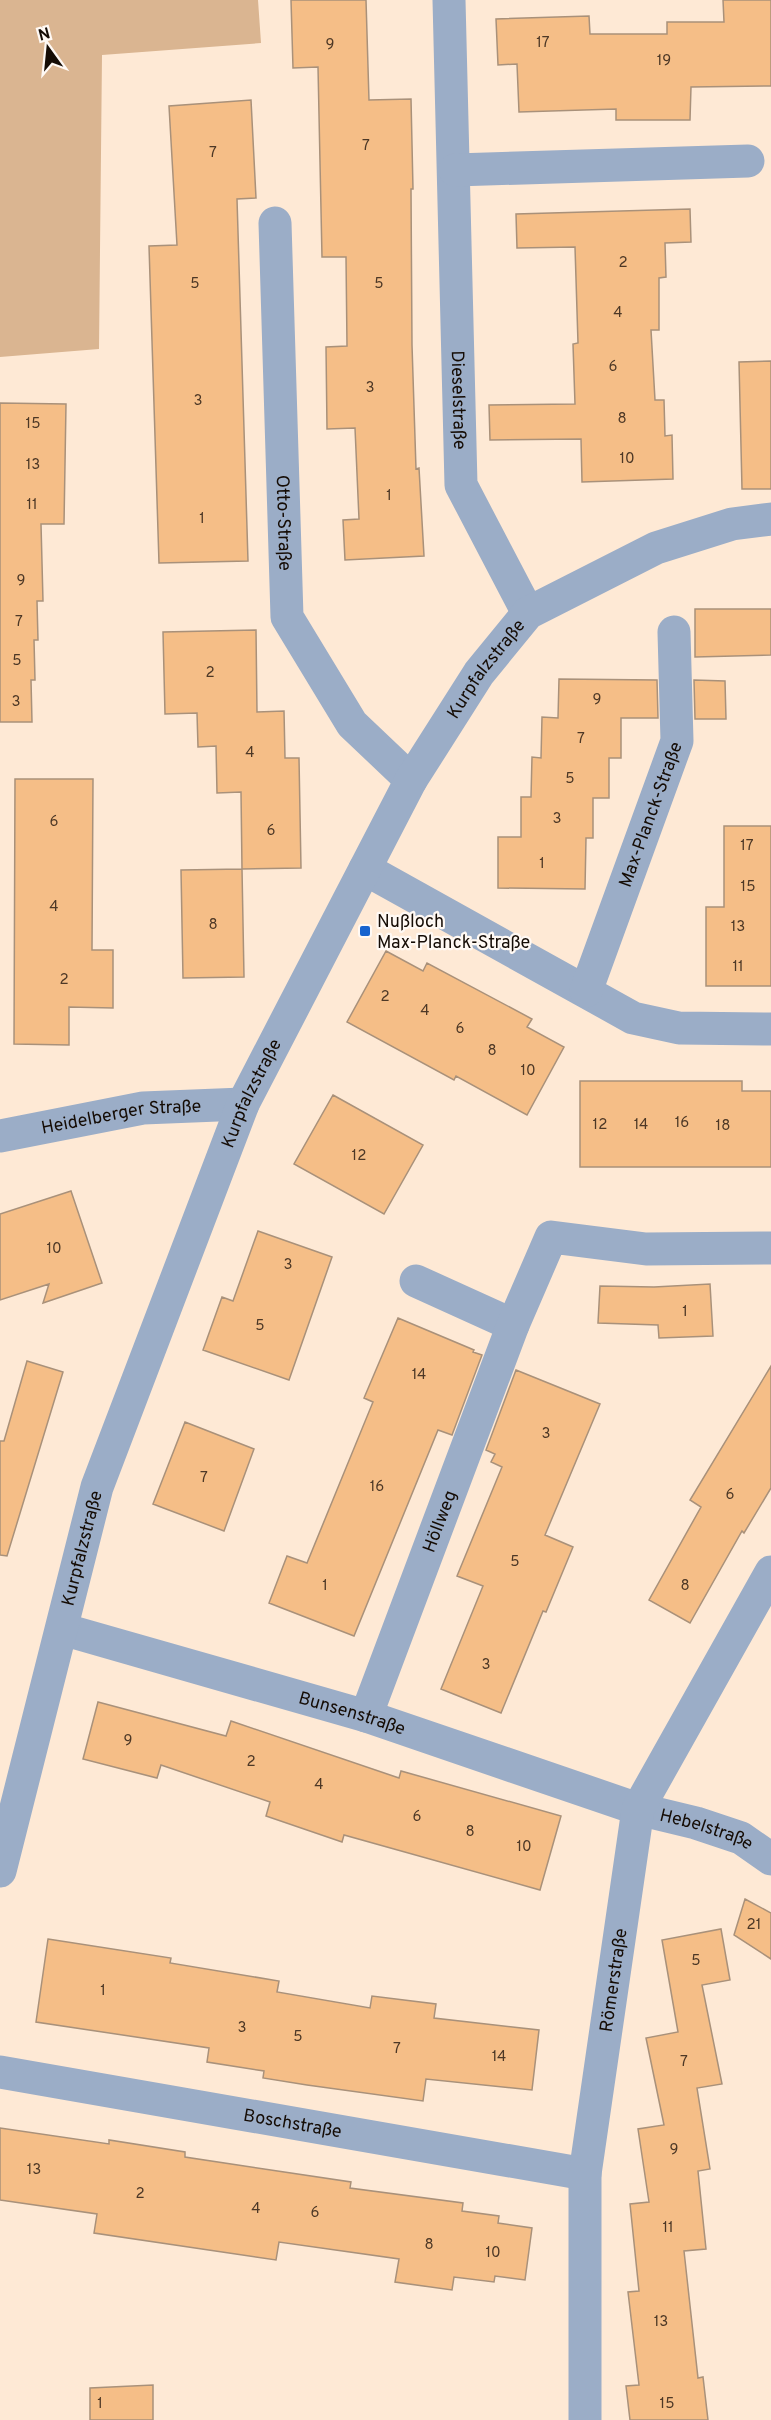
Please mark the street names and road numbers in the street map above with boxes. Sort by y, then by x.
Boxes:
street label: Dieselstraße [445,350,470,450]
street label: Otto-Straße [270,475,296,571]
street label: Kurpfalzstraße [443,615,531,724]
street label: Max-Planck-Straße [615,739,689,891]
street label: Kurpfalzstraße [217,1035,288,1152]
street label: Heidelberger Straße [39,1096,202,1141]
street label: Höllweg [418,1487,463,1556]
street label: Kurpfalzstraße [57,1488,109,1609]
street label: Bunsenstraße [296,1687,408,1742]
street label: Hebelstraße [657,1805,757,1856]
street label: Römerstraße [596,1927,634,2034]
street label: Boschstraße [241,2105,343,2144]

